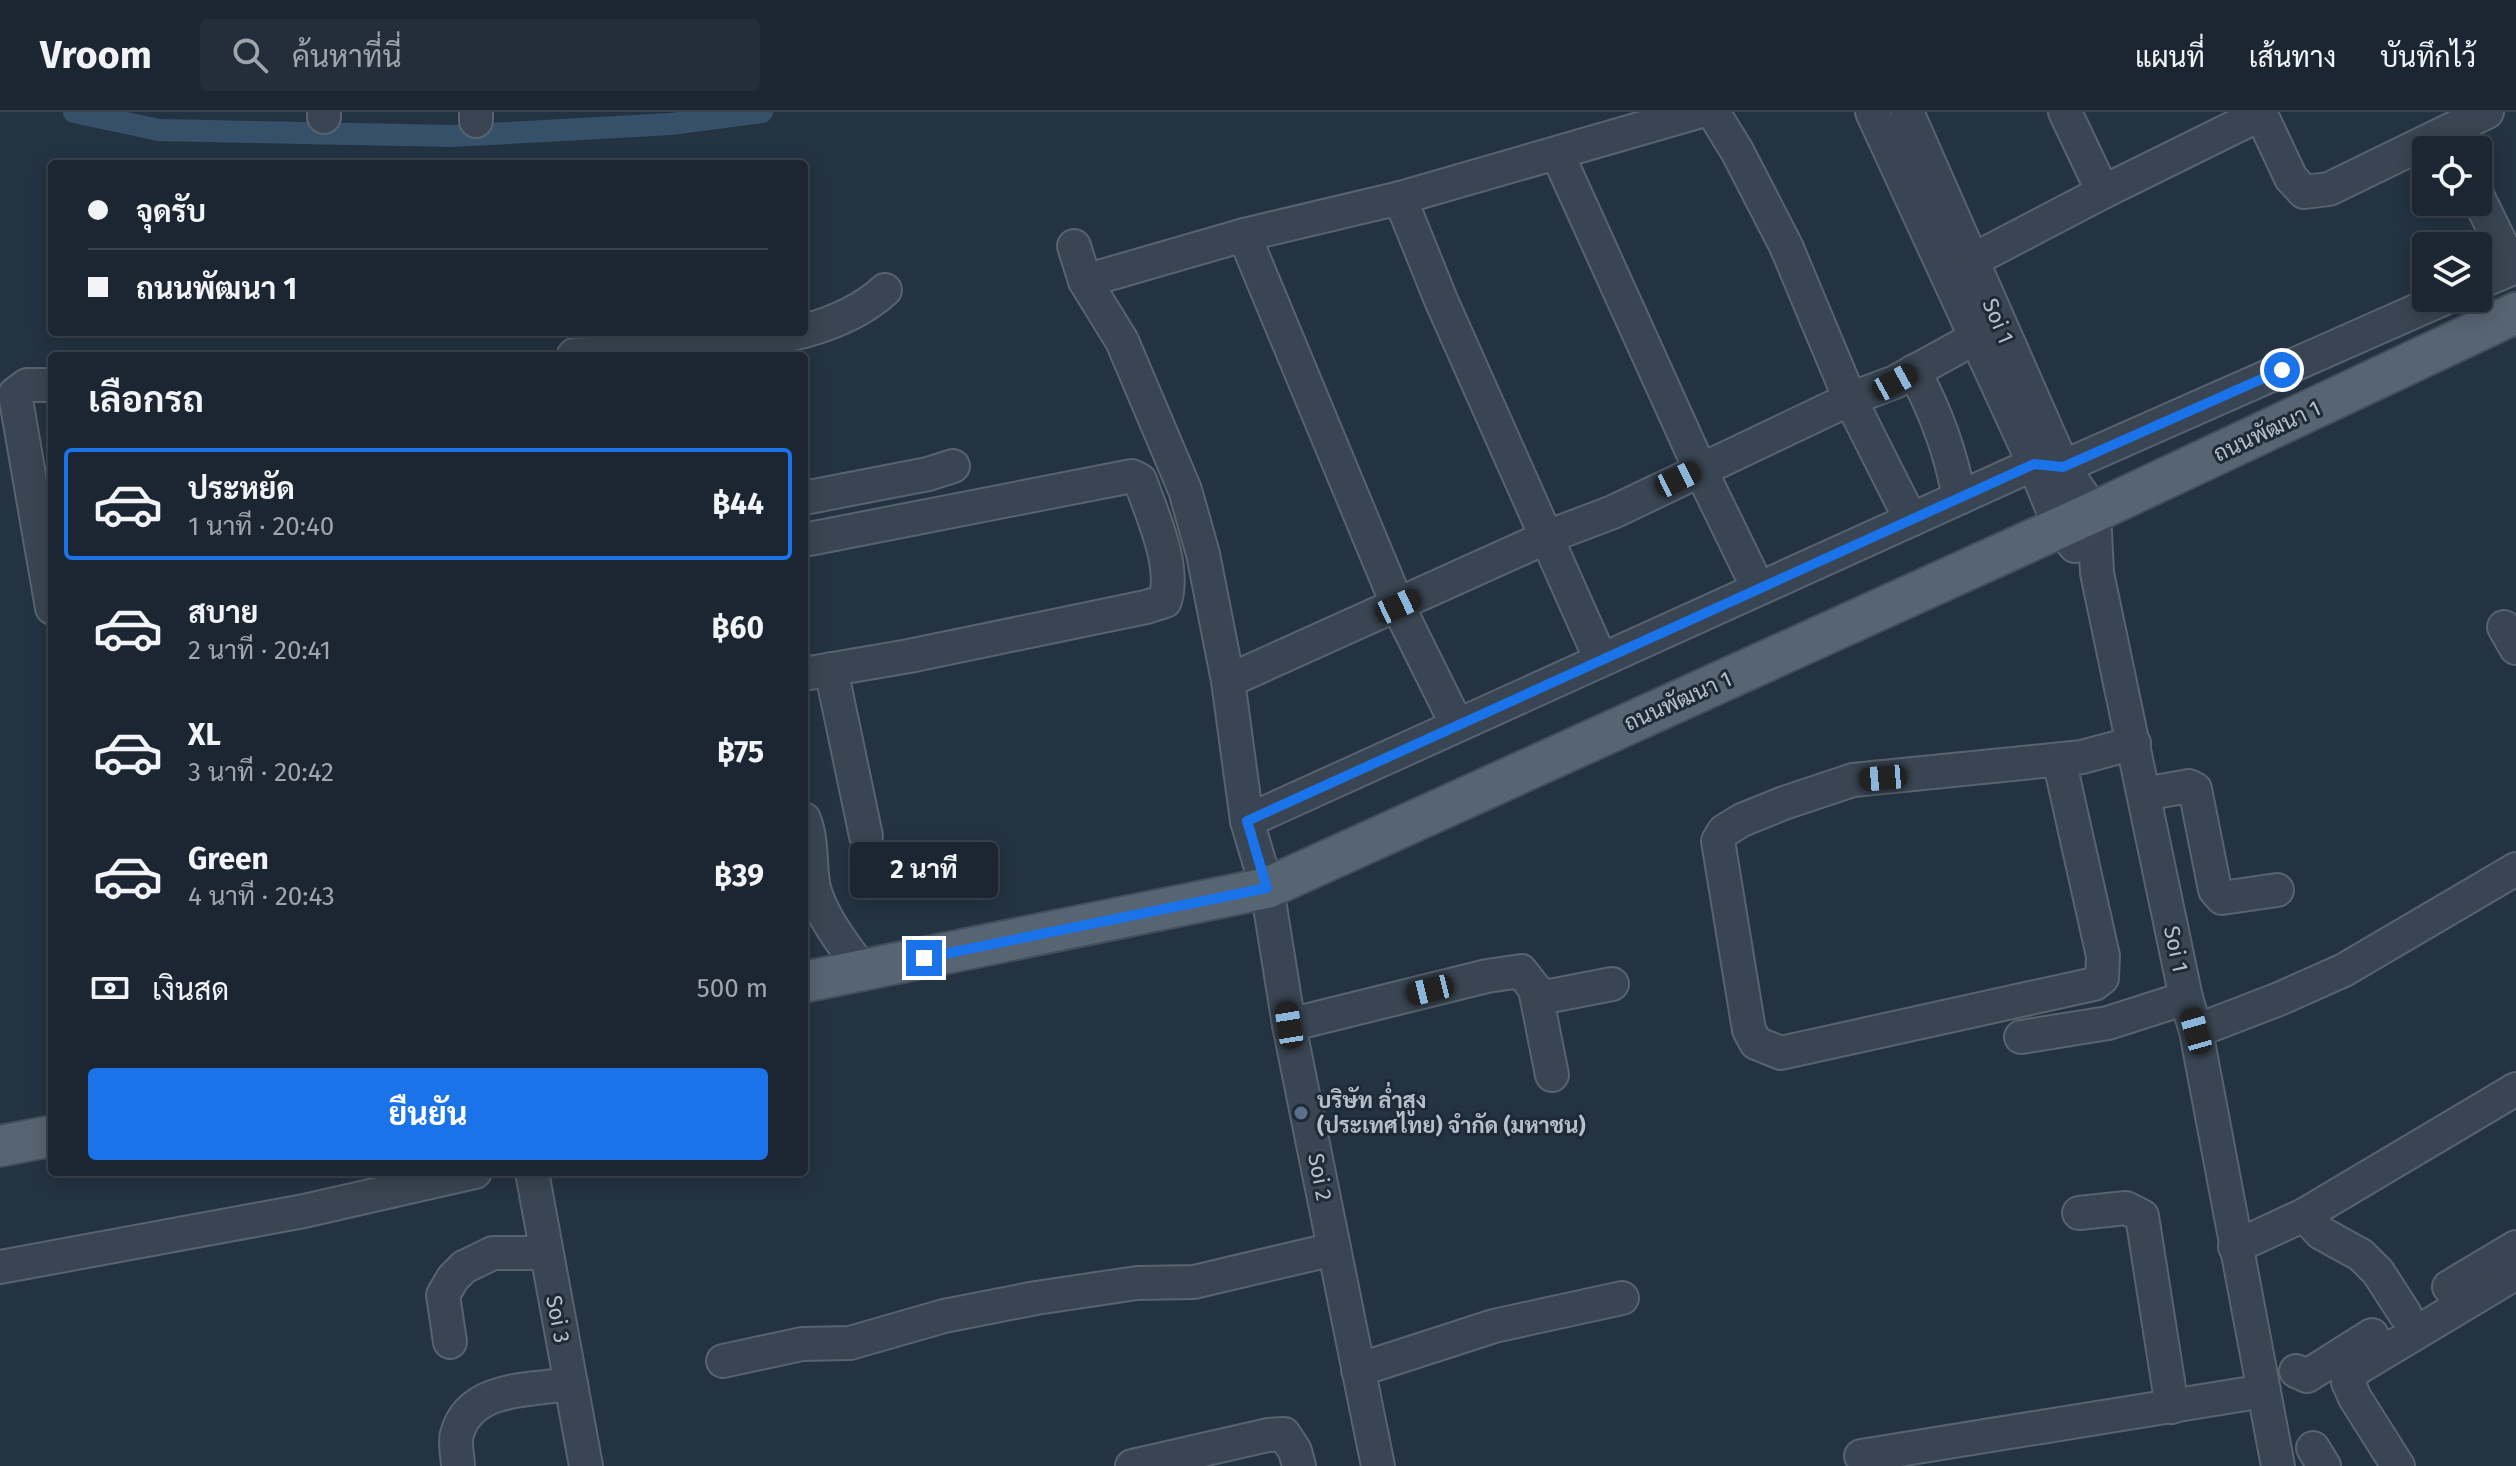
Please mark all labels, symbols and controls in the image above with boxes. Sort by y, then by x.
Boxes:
search box [200,19,760,91]
text: Vroom [40,32,152,78]
icon: search [228,33,272,77]
text: ค้นหาที่นี่ [292,39,402,75]
text: แผนที่ [2135,41,2205,74]
text: เส้นทาง [2249,41,2336,74]
text: บันทึกไว้ [2380,41,2476,74]
map controls [2412,136,2492,312]
button: locate [2412,136,2492,216]
text: จุดรับ [136,194,206,230]
button: layers [2412,232,2492,312]
text: ถนนพัฒนา 1 [136,271,297,307]
street label: Soi 1 [1977,294,2019,348]
route start [2264,352,2300,388]
car [1868,360,1922,404]
text: เลือกรถ [88,378,204,422]
street label: ถนนพัฒนา 1 [2209,394,2325,468]
car [1651,458,1705,500]
icon: car [92,468,164,540]
text: ประหยัด [188,471,295,507]
text: ฿44 [712,486,764,522]
text: 1 นาที · 20:40 [188,511,334,542]
car [1371,585,1425,627]
icon: car [92,592,164,664]
text: สบาย [188,595,258,631]
text: ฿60 [712,610,764,646]
text: 2 นาที · 20:41 [188,635,331,666]
street label: ถนนพัฒนา 1 [1620,665,1736,737]
icon: car [92,716,164,788]
text: XL [188,717,221,753]
text: ฿75 [717,734,764,770]
text: 3 นาที · 20:42 [188,757,334,788]
car [1858,764,1908,792]
icon: car [92,840,164,912]
text: Green [188,841,269,877]
callout: 2 นาที [850,842,998,898]
text: 2 นาที [890,854,958,885]
text: ฿39 [714,858,764,894]
text: 4 นาที · 20:43 [188,881,335,912]
street label: Soi 1 [2158,923,2194,975]
route end [906,940,942,976]
icon: cash [88,966,132,1010]
text: เงินสด [152,972,229,1008]
text: 500 m [697,973,768,1004]
car [1404,973,1456,1007]
car [1273,999,1305,1051]
car [2178,1005,2214,1057]
button: ยืนยัน [88,1068,768,1160]
place label: บริษัท ล่ำสูง (ประเทศไทย) จำกัด (มหาชน) [1317,1082,1586,1139]
marker: บริษัท ล่ำสูง (ประเทศไทย) จำกัด (มหาชน) [1292,1104,1310,1122]
street label: Soi 2 [1302,1151,1338,1203]
street label: Soi 3 [540,1293,576,1345]

